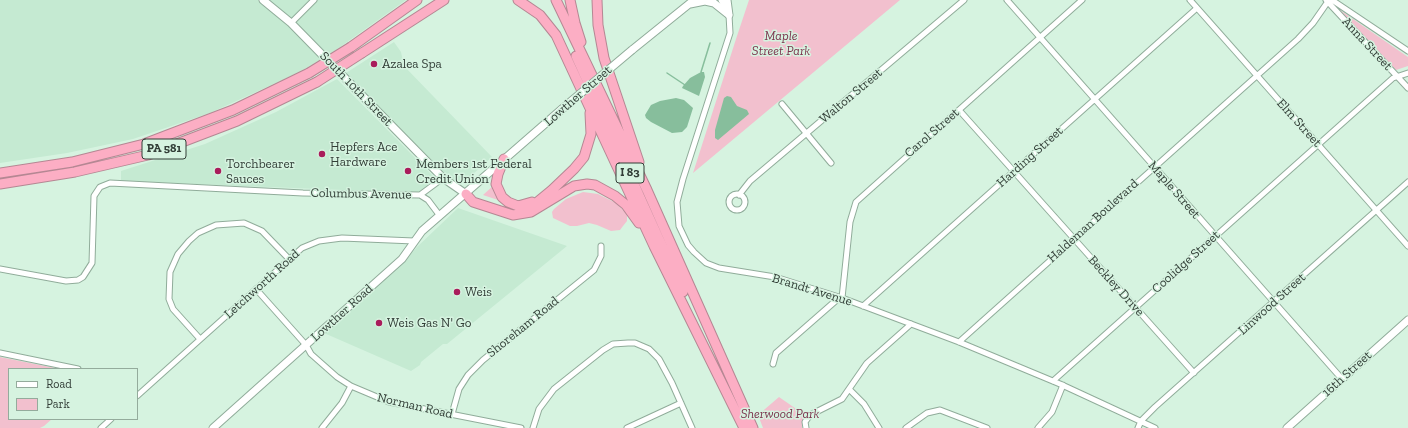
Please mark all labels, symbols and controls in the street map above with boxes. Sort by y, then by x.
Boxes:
street label: Anna Street [1339,14,1395,74]
park label: Maple Street Park [752,28,810,59]
street label: South 10th Street [316,48,396,130]
place label: Azalea Spa [382,56,442,72]
marker: Azalea Spa [369,59,379,69]
street label: Lowther Street [541,62,615,130]
street label: Walton Street [816,65,886,127]
street label: Elm Street [1273,96,1325,150]
street label: Carol Street [901,105,963,161]
street label: Harding Street [994,123,1066,191]
road number: PA 581 [142,139,186,159]
place label: Hepfers Ace Hardware [330,139,397,170]
marker: Hepfers Ace Hardware [317,149,327,159]
place label: Torchbearer Sauces [226,156,295,187]
place label: Members 1st Federal Credit Union [416,156,532,187]
street label: Maple Street [1145,158,1203,222]
road number: I 83 [616,163,644,183]
marker: Torchbearer Sauces [213,166,223,176]
marker: Members 1st Federal Credit Union [403,166,413,176]
street label: Haldeman Boulevard [1044,176,1142,266]
street label: Columbus Avenue [310,185,412,203]
street label: Coolidge Street [1149,227,1223,297]
street label: Letchworth Road [221,246,303,322]
street label: Beckley Drive [1085,252,1147,320]
street label: Brandt Avenue [770,270,854,310]
street label: Linwood Street [1235,270,1309,338]
street label: Lowther Road [308,281,376,345]
place label: Weis [465,284,492,300]
marker: Weis [452,287,462,297]
street label: Shoreham Road [484,293,562,361]
place label: Weis Gas N' Go [387,315,472,331]
marker: Weis Gas N' Go [374,318,384,328]
street label: 16th Street [1319,348,1375,400]
legend [8,368,138,420]
text: Road [46,377,72,391]
street label: Norman Road [376,390,454,422]
text: Park [46,397,70,411]
park label: Sherwood Park [741,406,819,422]

